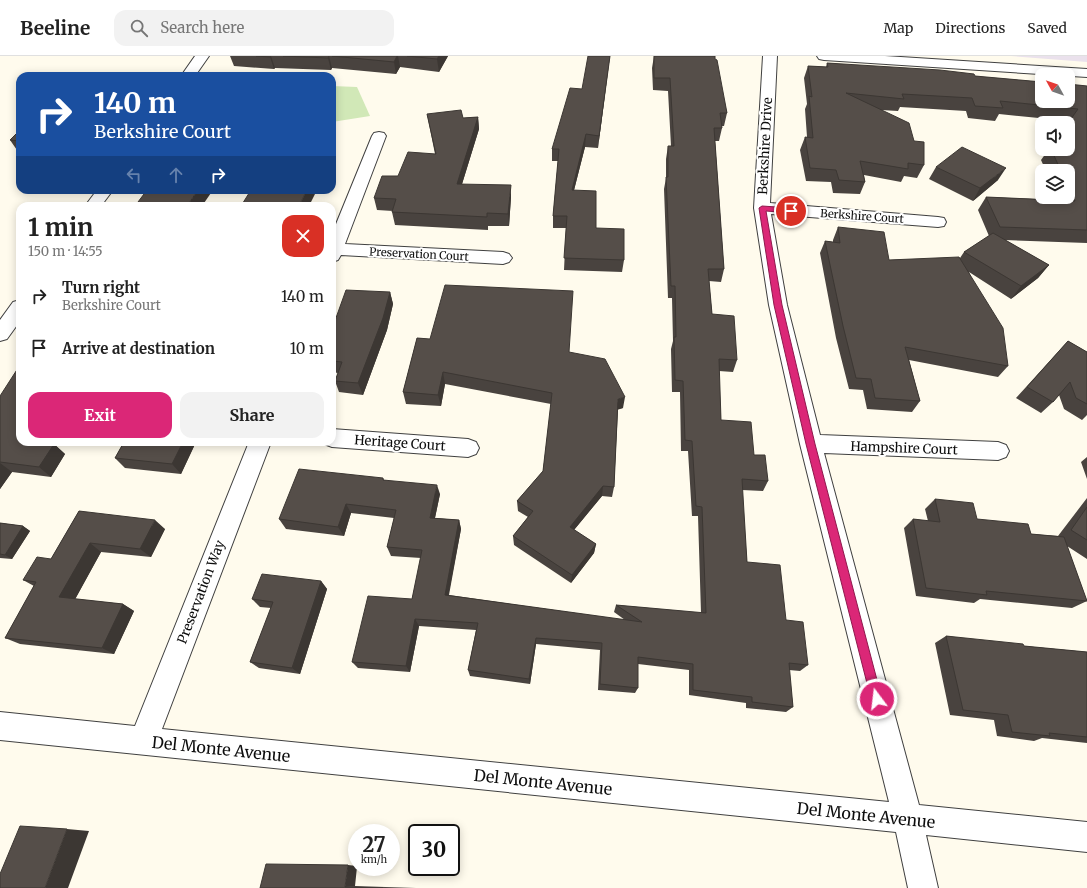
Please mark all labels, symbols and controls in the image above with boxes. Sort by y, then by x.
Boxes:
search box [114,10,394,46]
text: Beeline [20,16,90,40]
icon: search [128,17,150,39]
text: Search here [160,18,244,37]
text: Map [883,19,913,37]
text: Directions [935,19,1005,37]
text: Saved [1027,19,1067,37]
north arrow [1035,68,1075,108]
map controls [1035,68,1075,204]
text: 140 m [94,85,176,121]
icon: right [28,88,80,140]
street label: Berkshire Drive [754,97,776,195]
button: sound [1035,116,1075,156]
text: Berkshire Court [94,120,231,143]
icon: left [123,164,145,186]
icon: ahead [165,164,187,186]
icon: right [207,164,229,186]
button: layers [1035,164,1075,204]
pin [774,194,808,228]
icon: arrive [780,200,802,222]
street label: Berkshire Court [820,206,905,226]
text: 1 min [28,212,93,243]
button: close [282,215,324,257]
text: 150 m · 14:55 [28,243,103,260]
street label: Preservation Court [369,244,470,264]
text: Turn right [62,278,140,297]
icon: right [28,285,50,307]
text: 140 m [281,287,324,306]
text: Berkshire Court [62,297,161,314]
icon: arrive [28,337,50,359]
text: Arrive at destination [62,339,215,358]
text: 10 m [290,339,324,358]
button: Exit [28,392,172,438]
button: Share [180,392,324,438]
street label: Heritage Court [354,431,446,455]
street label: Hampshire Court [850,438,958,458]
street label: Preservation Way [173,537,229,646]
position arrow [856,678,898,720]
street label: Del Monte Avenue [151,732,291,766]
street label: Del Monte Avenue [473,765,613,799]
street label: Del Monte Avenue [796,798,936,832]
speed limit sign: 30 [408,824,460,876]
text: 27 [362,832,386,857]
text: km/h [361,853,387,866]

